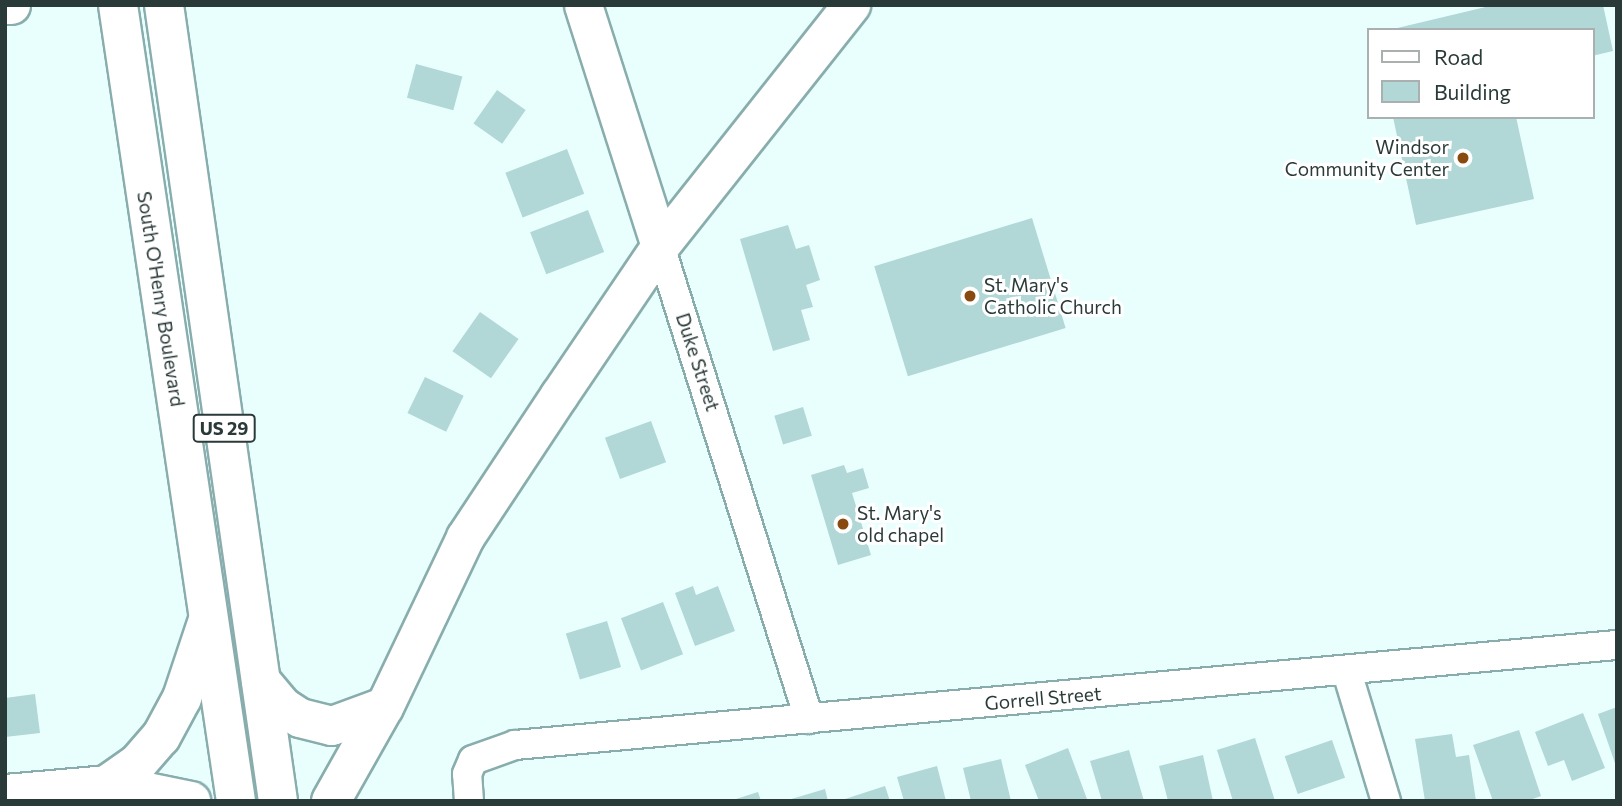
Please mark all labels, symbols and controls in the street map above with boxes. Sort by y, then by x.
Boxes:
legend [1366,28,1594,119]
text: Road [1434,44,1483,69]
text: Building [1434,79,1511,104]
place label: Windsor Community Center [1285,136,1449,180]
marker: Windsor Community Center [1455,150,1471,166]
street label: South O'Henry Boulevard [133,190,189,408]
place label: St. Mary's Catholic Church [984,274,1122,318]
marker: St. Mary's Catholic Church [962,288,978,304]
street label: Duke Street [671,310,725,414]
road number: US 29 [192,414,256,442]
place label: St. Mary's old chapel [857,502,944,546]
marker: St. Mary's old chapel [835,516,851,532]
street label: Gorrell Street [984,682,1102,714]

